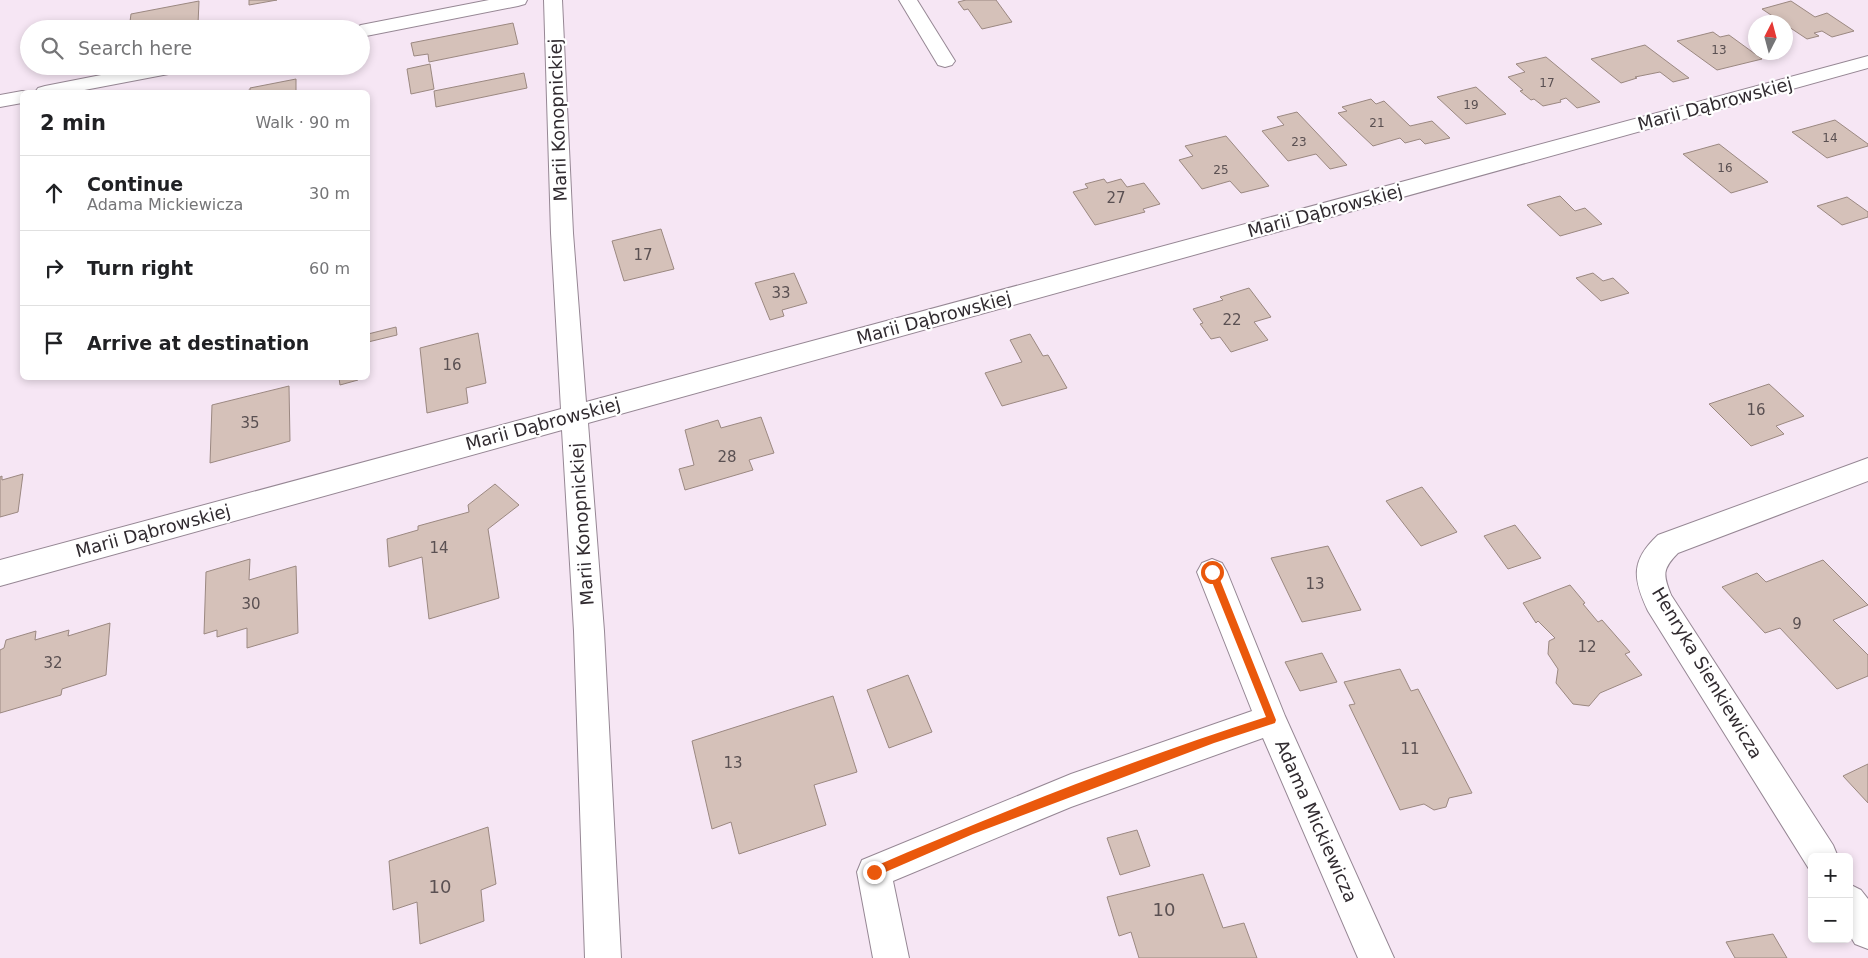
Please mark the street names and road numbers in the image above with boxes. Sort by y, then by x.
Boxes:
street label: Marii Konopnickiej [544,38,571,202]
street label: Marii Dąbrowskiej [1635,73,1795,134]
street label: Marii Dąbrowskiej [1245,180,1405,241]
street label: Marii Dąbrowskiej [854,287,1014,348]
street label: Marii Dąbrowskiej [463,393,623,454]
street label: Marii Konopnickiej [565,442,598,606]
street label: Marii Dąbrowskiej [73,500,233,561]
street label: Henryka Sienkiewicza [1648,583,1767,762]
street label: Adama Mickiewicza [1271,736,1362,905]

